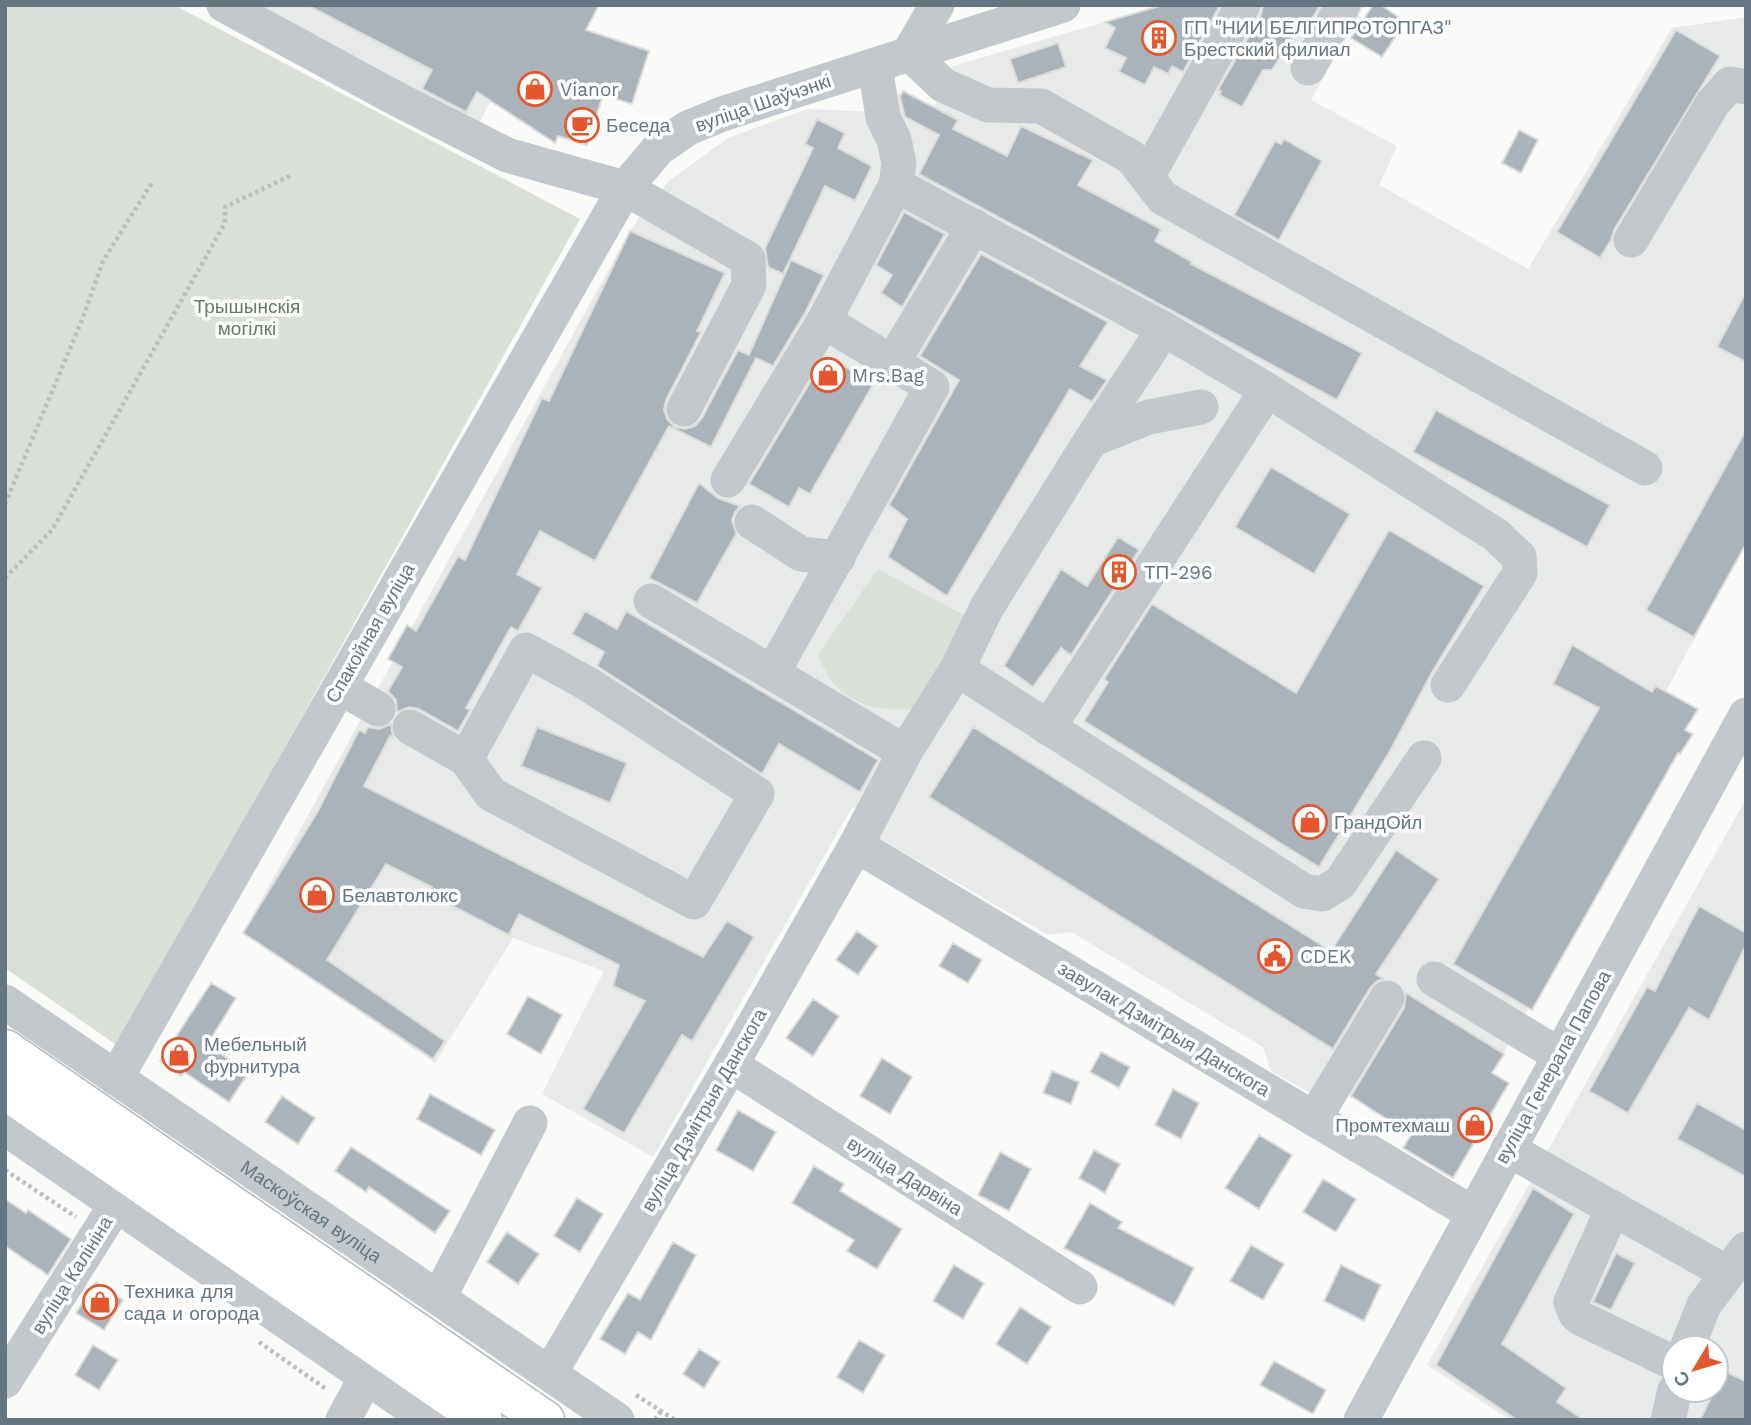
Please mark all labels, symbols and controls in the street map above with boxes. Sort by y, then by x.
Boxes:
place label: ГП "НИИ БЕЛГИПРОТОПГАЗ" Брестский филиал [1184,16,1452,61]
building icon: ГП "НИИ БЕЛГИПРОТОПГАЗ" Брестский филиал [1140,19,1178,57]
street label: вуліца Шаўчэнкі [692,69,834,137]
shop icon: Vianor [516,70,554,108]
place label: Vianor [560,78,619,101]
cafe icon: Беседа [563,106,601,144]
place label: Беседа [606,114,671,137]
park label: Трышынскія могілкі [194,295,300,340]
shop icon: Mrs.Bag [809,356,847,394]
place label: Mrs.Bag [852,364,925,387]
building icon: ТП-296 [1100,553,1138,591]
street label: Спакойная вуліца [321,559,420,707]
place label: ТП-296 [1144,561,1213,584]
shop icon: ГрандОйл [1291,803,1329,841]
place label: ГрандОйл [1334,811,1422,834]
shop icon: Белавтолюкс [298,876,336,914]
place label: Белавтолюкс [342,884,458,907]
public building icon: CDEK [1256,937,1294,975]
place label: CDEK [1300,945,1351,968]
street label: завулак Дзмітрыя Данскога [1054,956,1275,1102]
street label: вуліца Генерала Папова [1490,966,1616,1168]
street label: вуліца Дзмітрыя Данскога [636,1004,772,1216]
place label: Мебельный фурнитура [204,1033,307,1078]
shop icon: Мебельный фурнитура [160,1036,198,1074]
shop icon: Промтехмаш [1456,1106,1494,1144]
place label: Промтехмаш [1335,1114,1450,1137]
street label: вуліца Дарвіна [843,1131,967,1221]
street label: Маскоўская вуліца [236,1155,387,1268]
street label: вуліца Калініна [27,1211,118,1338]
place label: Техника для сада и огорода [124,1280,260,1325]
shop icon: Техника для сада и огорода [81,1283,119,1321]
north arrow [1660,1334,1730,1404]
text: С [1669,1366,1695,1392]

